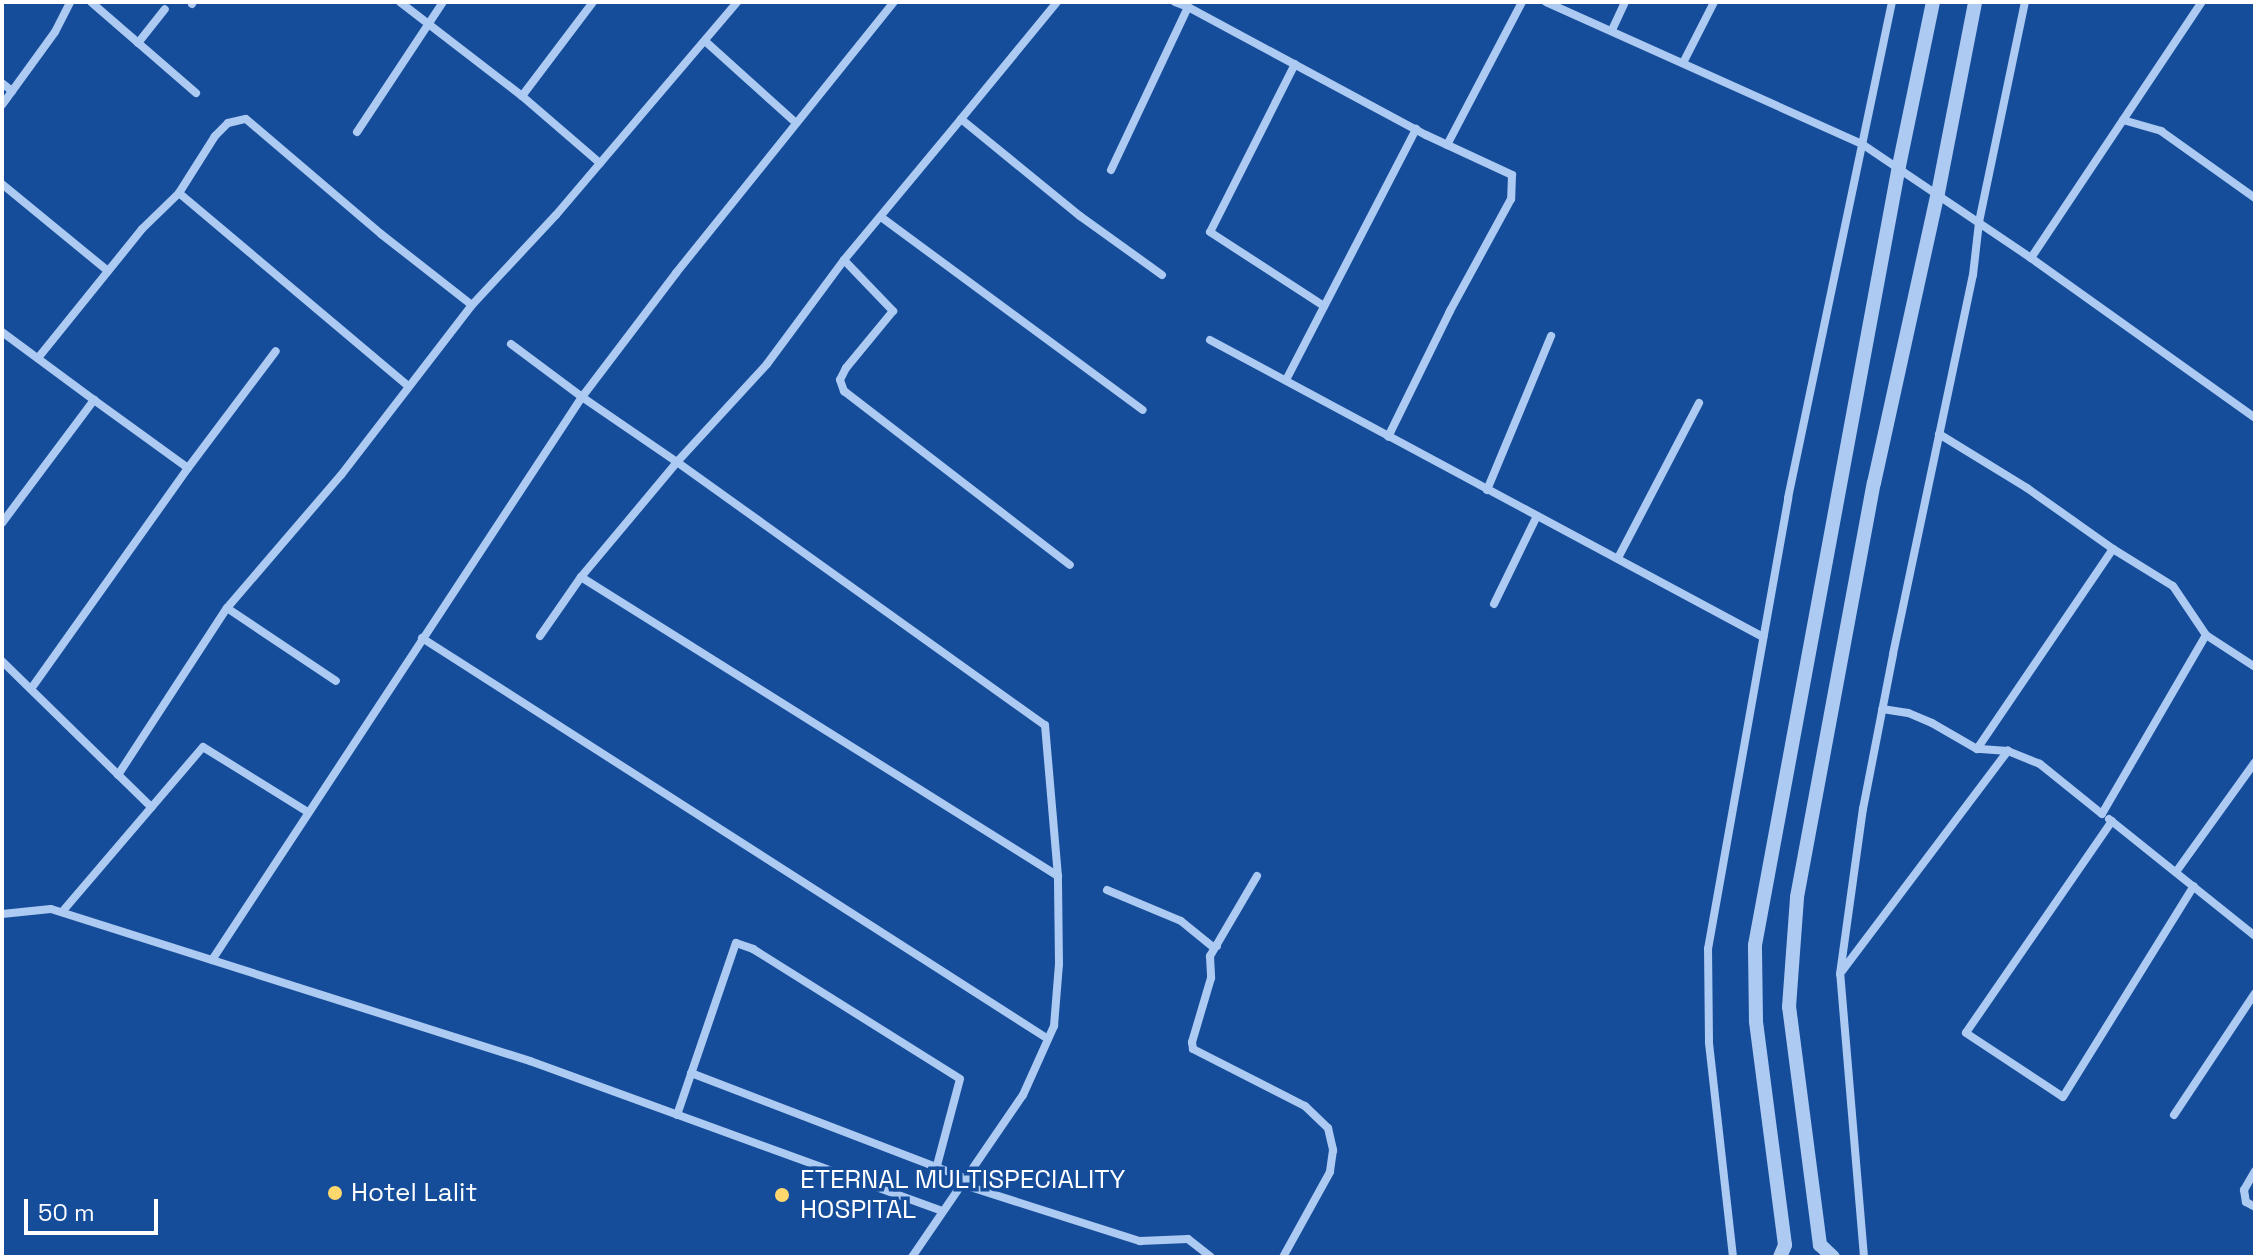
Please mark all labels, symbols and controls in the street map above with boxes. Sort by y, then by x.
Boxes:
place label: ETERNAL MULTISPECIALITY HOSPITAL [800,1164,1126,1226]
place label: Hotel Lalit [351,1177,477,1209]
scale bar [28,1183,162,1233]
marker: Hotel Lalit [326,1184,344,1202]
marker: ETERNAL MULTISPECIALITY HOSPITAL [771,1184,793,1206]
text: 50 m [38,1197,95,1228]

